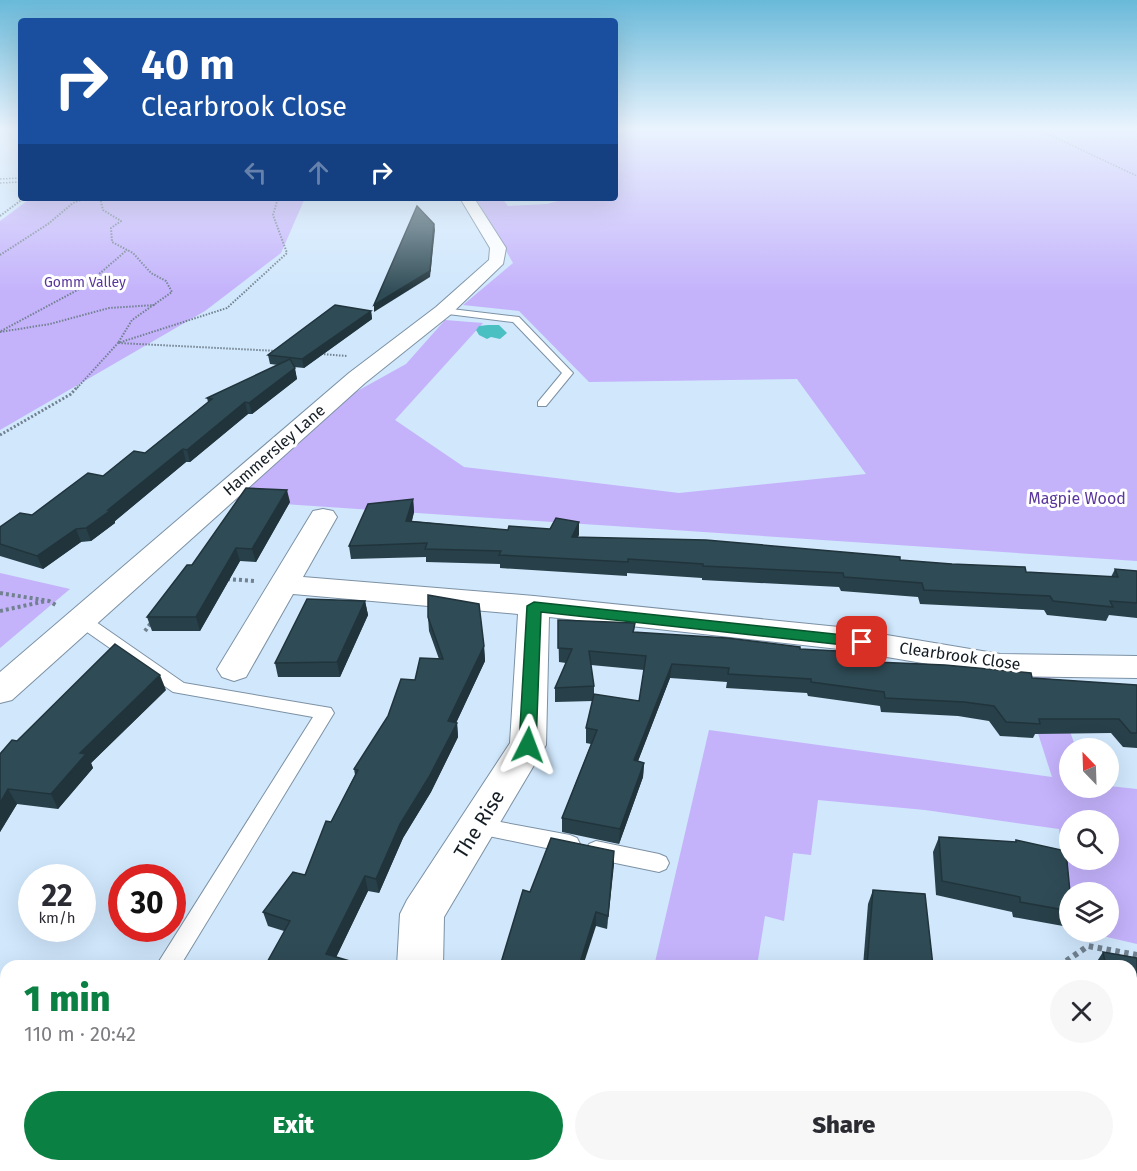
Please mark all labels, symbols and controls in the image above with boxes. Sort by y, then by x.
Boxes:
text: 40 m [141,40,235,90]
icon: right [42,42,120,120]
text: Clearbrook Close [141,91,347,123]
icon: left [239,156,272,189]
icon: ahead [302,156,335,189]
icon: right [365,156,398,189]
park label: Gomm Valley [44,274,126,291]
street label: Hammersley Lane [219,400,329,500]
park label: Magpie Wood [1028,489,1126,508]
pin [836,616,887,667]
icon: arrive [845,625,878,658]
street label: Clearbrook Close [898,638,1022,674]
position arrow [496,713,560,777]
north arrow [1059,738,1119,798]
map controls [1059,738,1119,942]
street label: The Rise [449,785,509,863]
button: search [1059,810,1119,870]
speed limit sign: 30 [108,864,186,942]
text: 22 [41,878,73,914]
button: layers [1059,882,1119,942]
text: km/h [38,909,76,927]
text: 1 min [24,977,110,1021]
button: close [1050,980,1113,1043]
text: 110 m · 20:42 [24,1022,136,1046]
button: Exit [24,1091,563,1160]
button: Share [575,1091,1113,1160]

